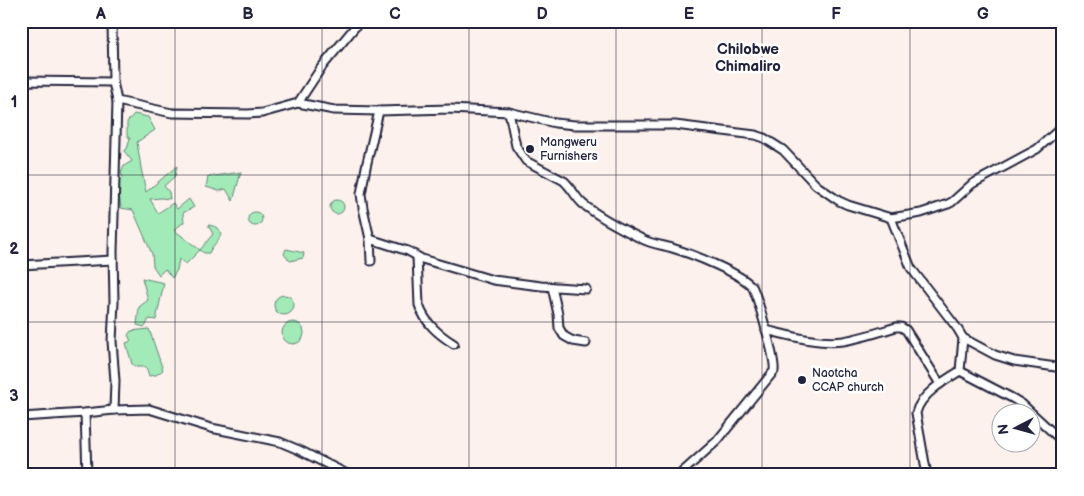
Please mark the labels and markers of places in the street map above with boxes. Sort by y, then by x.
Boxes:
place label: Mangweru Furnishers [540,135,598,164]
marker: Mangweru Furnishers [524,143,536,155]
place label: Naotcha CCAP church [812,366,884,395]
marker: Naotcha CCAP church [796,374,808,386]

